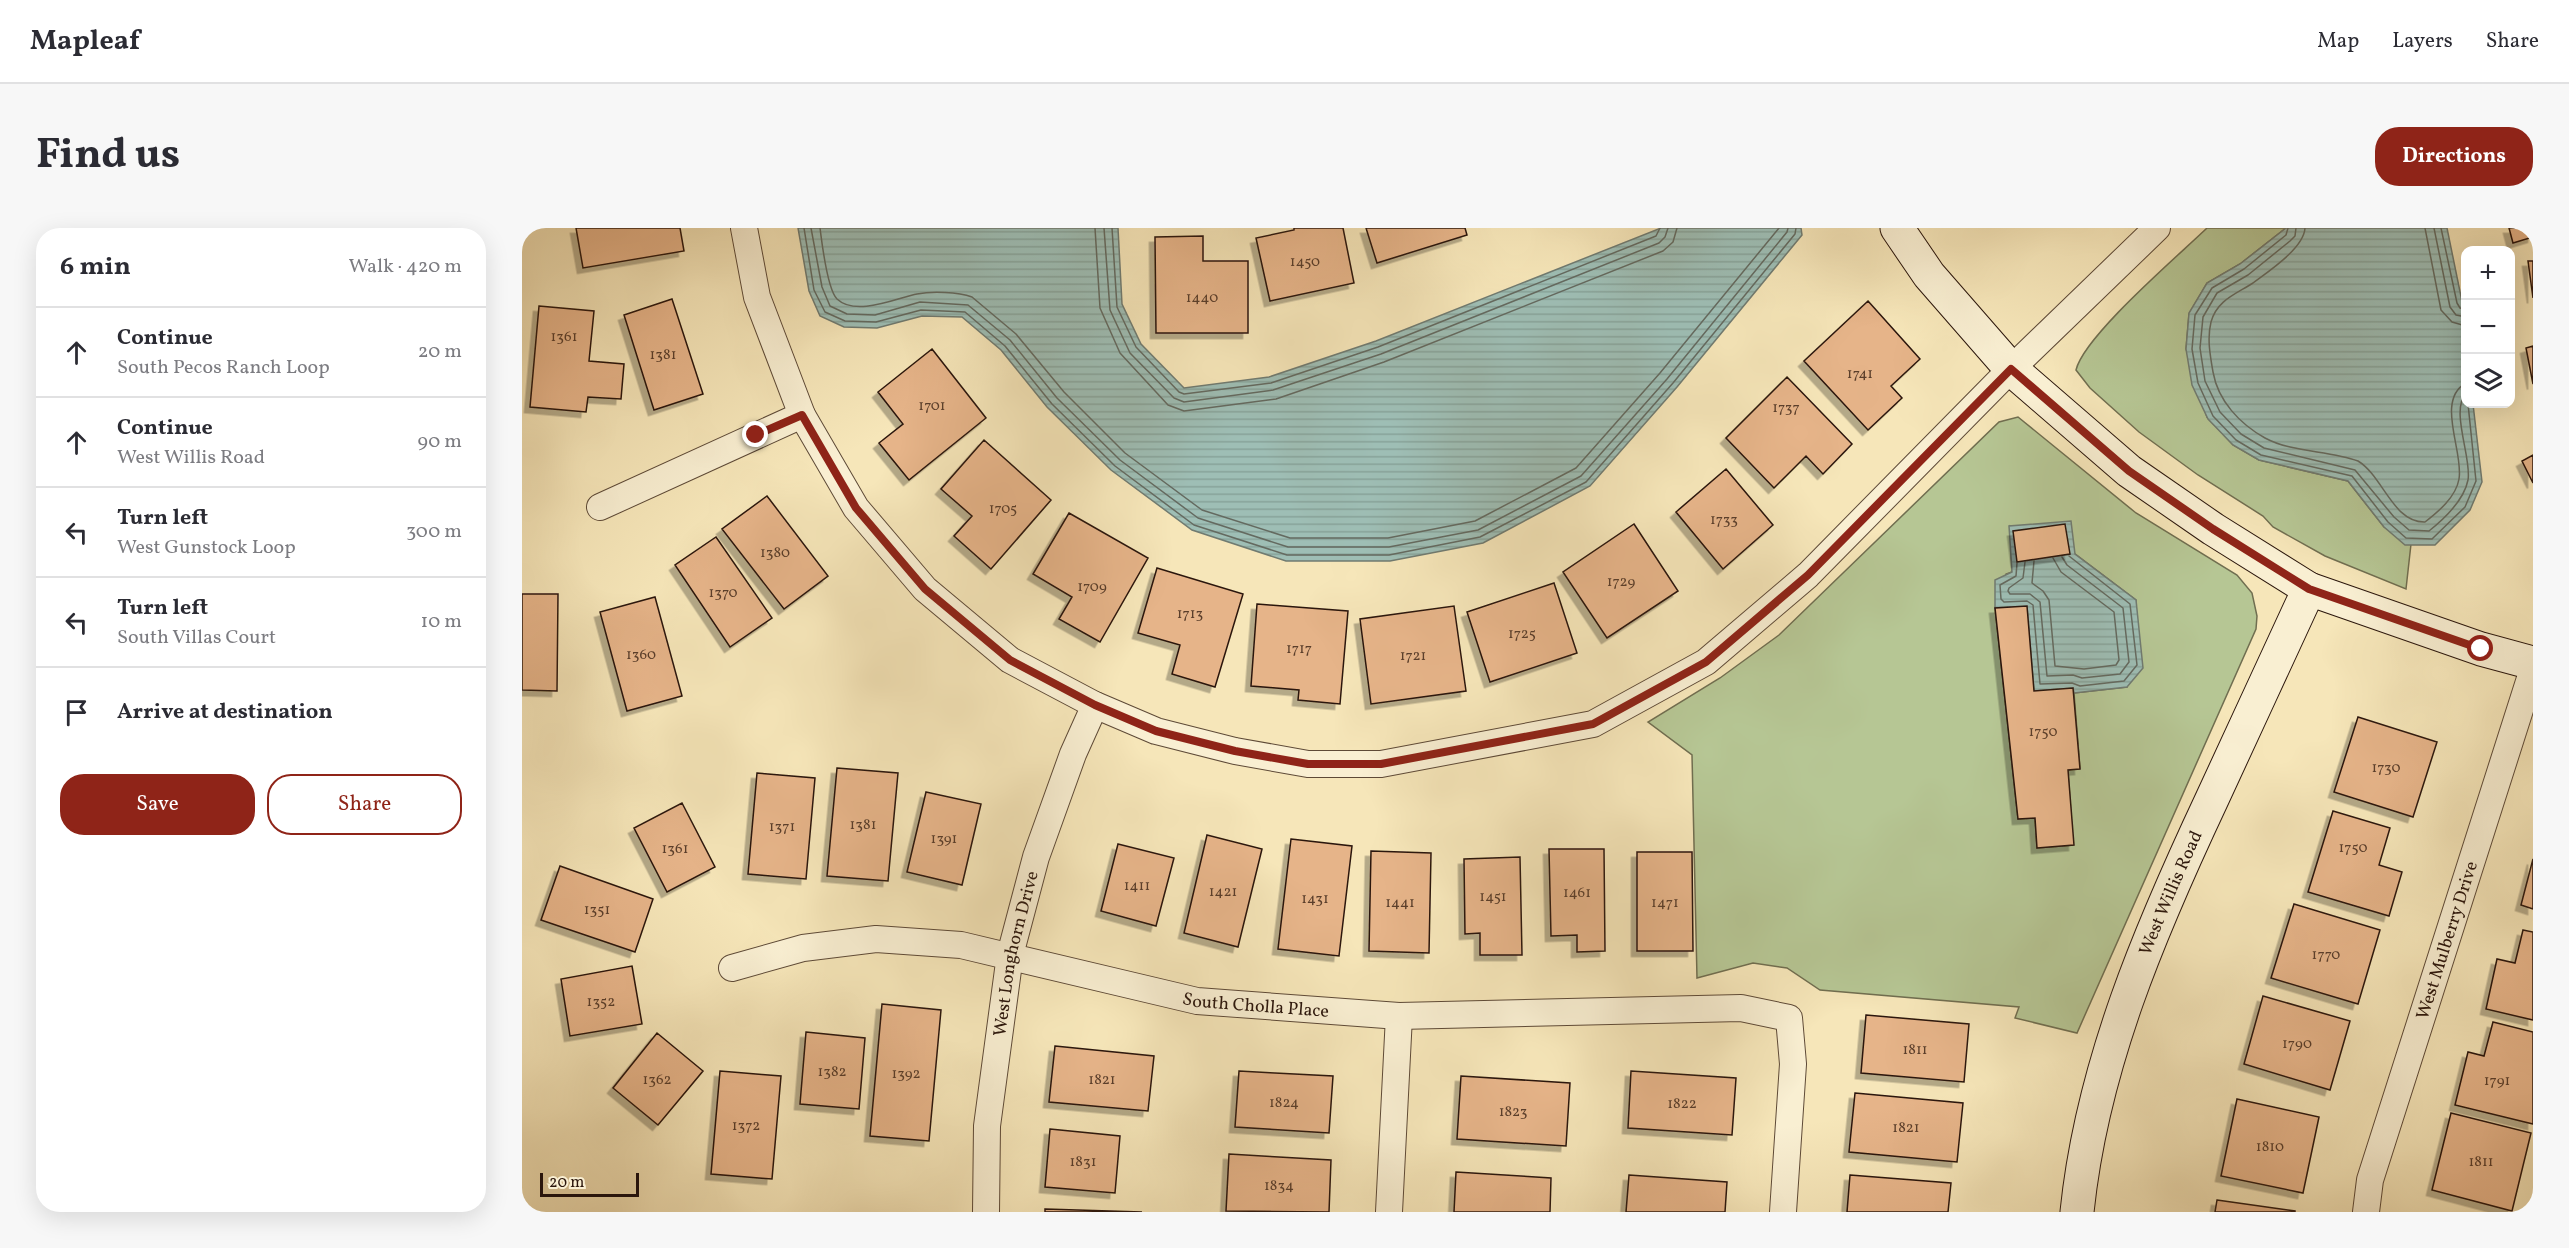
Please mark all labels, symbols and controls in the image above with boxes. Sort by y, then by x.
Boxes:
text: Mapleaf [30,22,140,61]
text: Map [2317,27,2359,56]
text: Layers [2392,27,2453,56]
text: Share [2486,27,2539,56]
text: Find us [36,127,180,186]
button: Directions [2375,127,2533,186]
map controls [2461,246,2515,408]
button: + [2461,246,2515,300]
text: 6 min [60,249,131,285]
house number: 1450 [1290,252,1320,273]
text: Walk · 420 m [348,253,462,281]
house number: 1440 [1186,288,1218,309]
button: − [2461,300,2515,354]
text: Continue [117,323,213,354]
house number: 1361 [551,327,577,348]
icon: ahead [60,336,93,369]
text: 20 m [418,338,462,366]
house number: 1381 [650,345,676,366]
text: South Pecos Ranch Loop [117,354,330,382]
button: layers [2461,354,2515,408]
house number: 1741 [1847,364,1873,385]
house number: 1701 [918,396,946,417]
house number: 1737 [1772,398,1800,419]
text: Continue [117,413,213,444]
route end [742,421,768,447]
icon: ahead [60,426,93,459]
text: 90 m [418,428,462,456]
text: West Willis Road [117,444,265,472]
house number: 1705 [989,499,1017,520]
text: Turn left [117,503,208,534]
house number: 1733 [1710,510,1738,531]
icon: left [60,516,93,549]
text: 300 m [406,518,462,546]
text: West Gunstock Loop [117,534,296,562]
house number: 1380 [760,543,790,564]
house number: 1729 [1607,572,1635,593]
house number: 1709 [1077,577,1107,598]
house number: 1370 [708,583,738,604]
text: Turn left [117,593,208,624]
house number: 1713 [1177,604,1203,625]
icon: left [60,606,93,639]
text: 10 m [421,608,462,636]
text: South Villas Court [117,624,276,652]
house number: 1725 [1508,624,1536,645]
route start [2467,635,2493,661]
house number: 1717 [1286,639,1312,660]
house number: 1360 [626,645,656,666]
house number: 1721 [1400,646,1426,667]
icon: arrive [60,696,93,729]
text: Arrive at destination [117,697,333,728]
house number: 1750 [2028,722,2058,743]
house number: 1730 [2371,758,2401,779]
button: Save [60,774,255,835]
button: Share [267,774,462,835]
house number: 1381 [850,815,876,836]
house number: 1371 [769,817,795,838]
street label: West Willis Road [2134,827,2210,959]
house number: 1391 [931,829,957,850]
house number: 1750 [2338,838,2368,859]
house number: 1361 [662,839,688,860]
street label: West Mulberry Drive [2411,858,2485,1023]
street label: West Longhorn Drive [988,868,1046,1038]
house number: 1411 [1124,876,1150,897]
house number: 1421 [1209,882,1237,903]
house number: 1461 [1563,883,1591,904]
house number: 1451 [1479,887,1507,908]
house number: 1431 [1301,889,1329,910]
house number: 1441 [1385,893,1415,914]
house number: 1471 [1651,893,1679,914]
house number: 1351 [584,900,610,921]
house number: 1770 [2312,945,2340,966]
street label: South Cholla Place [1180,987,1330,1025]
house number: 1352 [587,992,615,1013]
house number: 1790 [2282,1034,2312,1055]
house number: 1811 [1902,1040,1928,1061]
house number: 1382 [817,1062,847,1083]
house number: 1392 [891,1064,921,1085]
house number: 1362 [642,1070,672,1091]
house number: 1821 [1088,1070,1116,1091]
house number: 1791 [2484,1071,2510,1092]
house number: 1824 [1269,1093,1299,1114]
house number: 1822 [1667,1094,1697,1115]
house number: 1823 [1499,1102,1527,1123]
house number: 1372 [732,1116,760,1137]
house number: 1821 [1892,1118,1920,1139]
house number: 1810 [2256,1137,2284,1158]
house number: 1831 [1070,1152,1096,1173]
house number: 1811 [2468,1152,2494,1173]
scale bar [540,1170,639,1198]
text: 20 m [549,1172,584,1194]
house number: 1834 [1264,1176,1294,1197]

